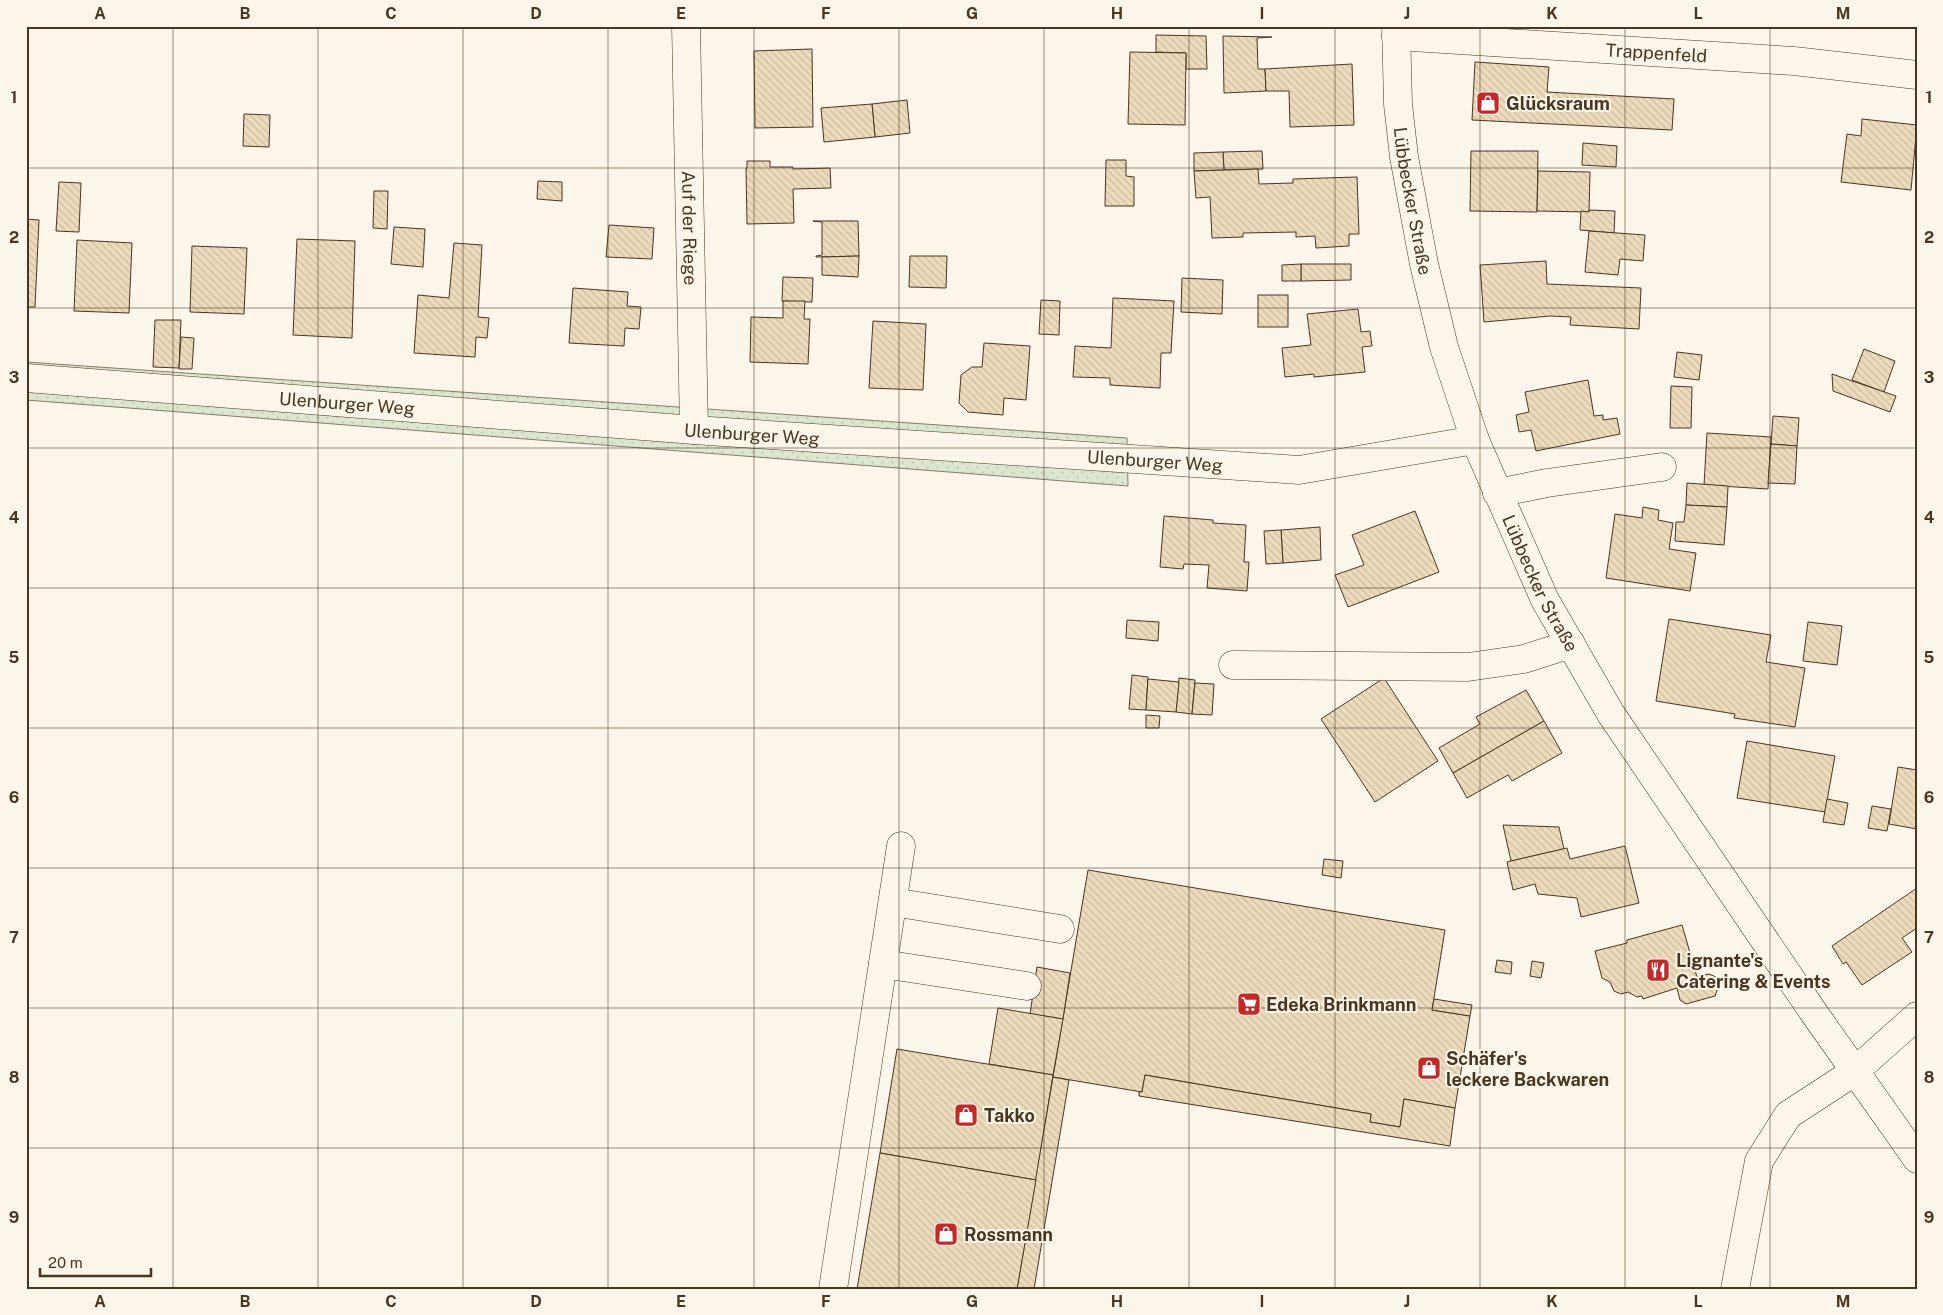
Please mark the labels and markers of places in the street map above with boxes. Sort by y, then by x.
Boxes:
shop icon: Glücksraum [1475,90,1501,116]
place label: Glücksraum [1506,93,1610,114]
place label: Lignante's Catering & Events [1676,950,1831,992]
restaurant icon: Lignante's Catering & Events [1645,957,1671,983]
supermarket icon: Edeka Brinkmann [1236,991,1262,1017]
place label: Edeka Brinkmann [1266,994,1416,1015]
place label: Schäfer's leckere Backwaren [1446,1048,1609,1090]
shop icon: Schäfer's leckere Backwaren [1416,1055,1442,1081]
shop icon: Takko [953,1102,979,1128]
place label: Takko [984,1105,1035,1126]
shop icon: Rossmann [933,1221,959,1247]
place label: Rossmann [964,1224,1053,1245]

